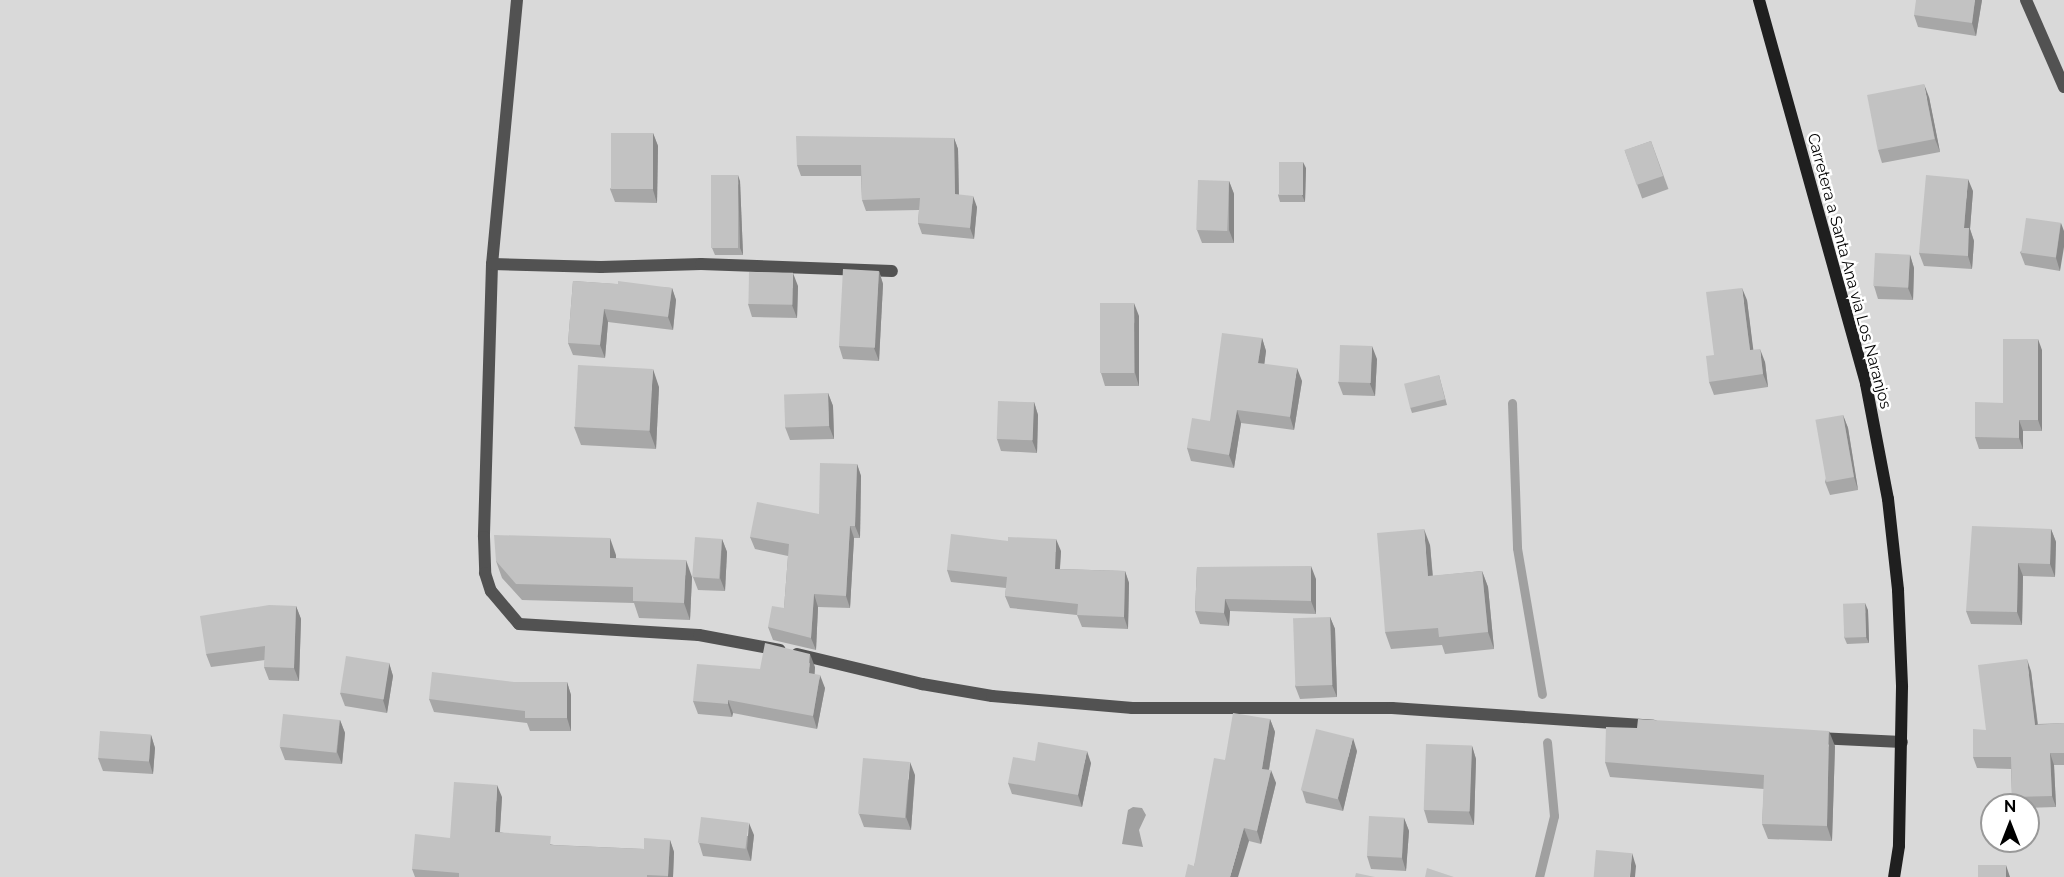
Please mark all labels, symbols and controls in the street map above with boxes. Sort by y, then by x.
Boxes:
street label: Carretera a Santa Ana via Los Naranjos [1803,131,1895,411]
north arrow [1980,793,2040,853]
text: N [2004,797,2016,816]

